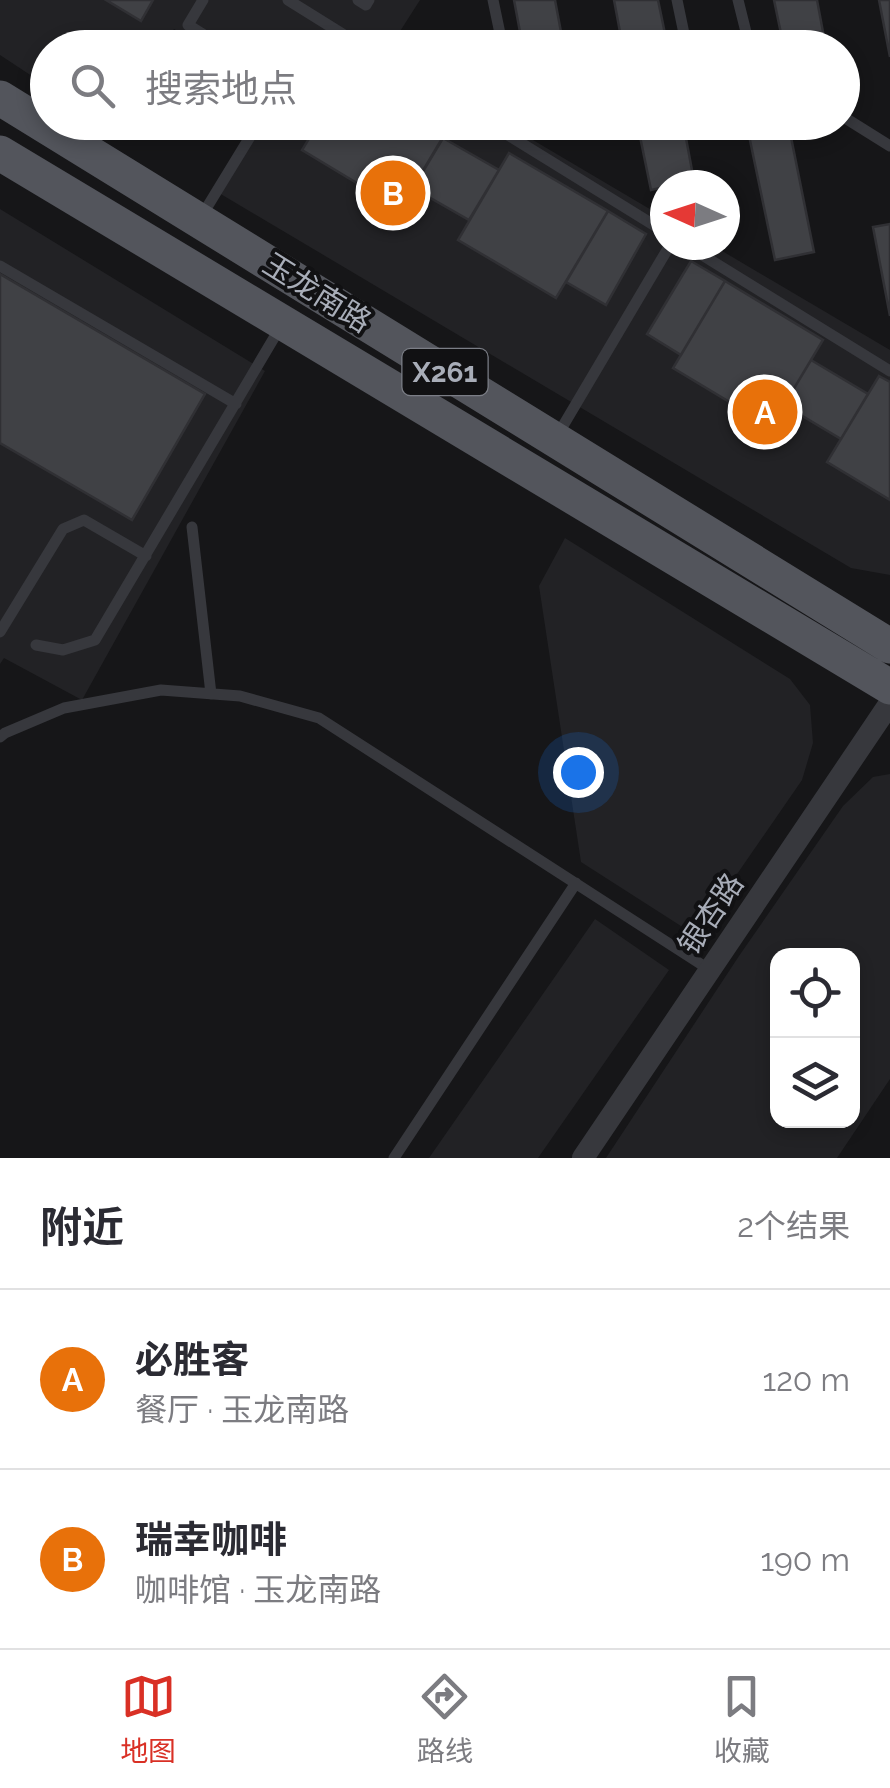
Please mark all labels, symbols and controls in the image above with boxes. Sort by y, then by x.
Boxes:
search box [30,30,860,140]
icon: search [65,58,120,113]
text: 搜索地点 [145,66,297,111]
pin: B [360,156,426,230]
north arrow [650,170,740,260]
street label: 玉龙南路 [257,246,377,339]
road number: X261 [402,349,488,395]
pin: A [732,374,798,450]
your location [553,747,604,798]
street label: 银杏路 [671,867,750,961]
map controls [770,948,860,1128]
button: locate [770,948,860,1038]
button: layers [770,1038,860,1128]
text: 附近 [40,1203,124,1252]
text: 2个结果 [737,1207,850,1244]
text: 必胜客 [135,1337,249,1382]
text: A [62,1361,83,1398]
text: 120 m [762,1361,850,1398]
text: 餐厅 · 玉龙南路 [135,1391,349,1428]
text: 瑞幸咖啡 [135,1517,287,1562]
text: B [62,1541,83,1578]
text: 190 m [760,1541,850,1578]
text: 咖啡馆 · 玉龙南路 [135,1571,381,1608]
tab: 地图 [120,1669,176,1769]
tab: 路线 [417,1669,473,1769]
tab: 收藏 [714,1669,770,1769]

